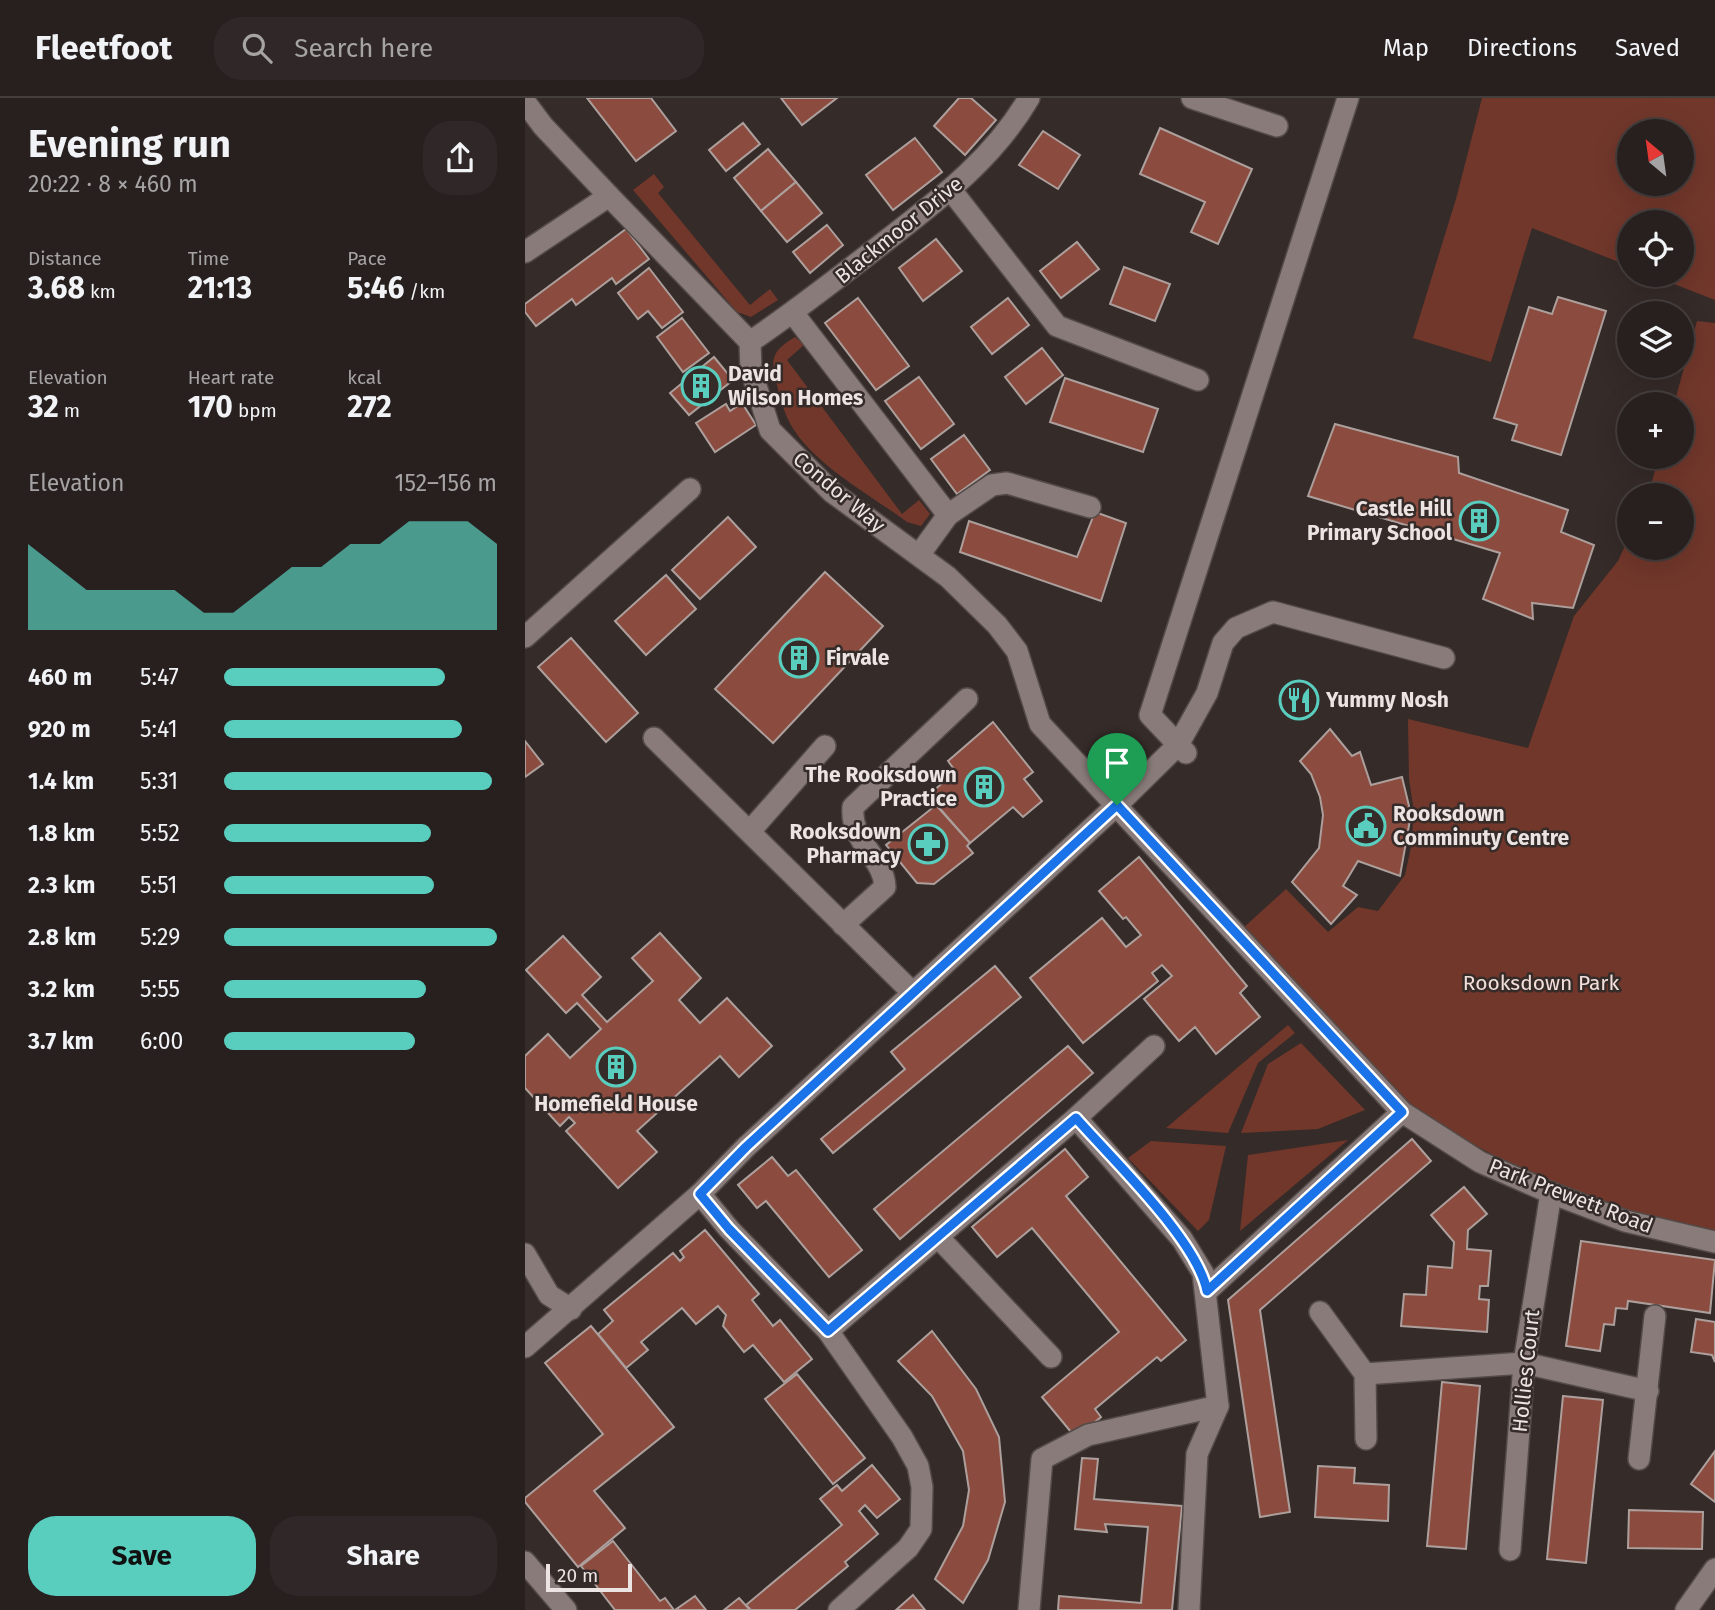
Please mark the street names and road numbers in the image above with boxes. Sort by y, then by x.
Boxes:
street label: Blackmoor Drive [830,171,968,289]
street label: Condor Way [788,446,891,539]
street label: Park Prewett Road [1485,1153,1657,1239]
street label: Hollies Court [1507,1308,1545,1434]

